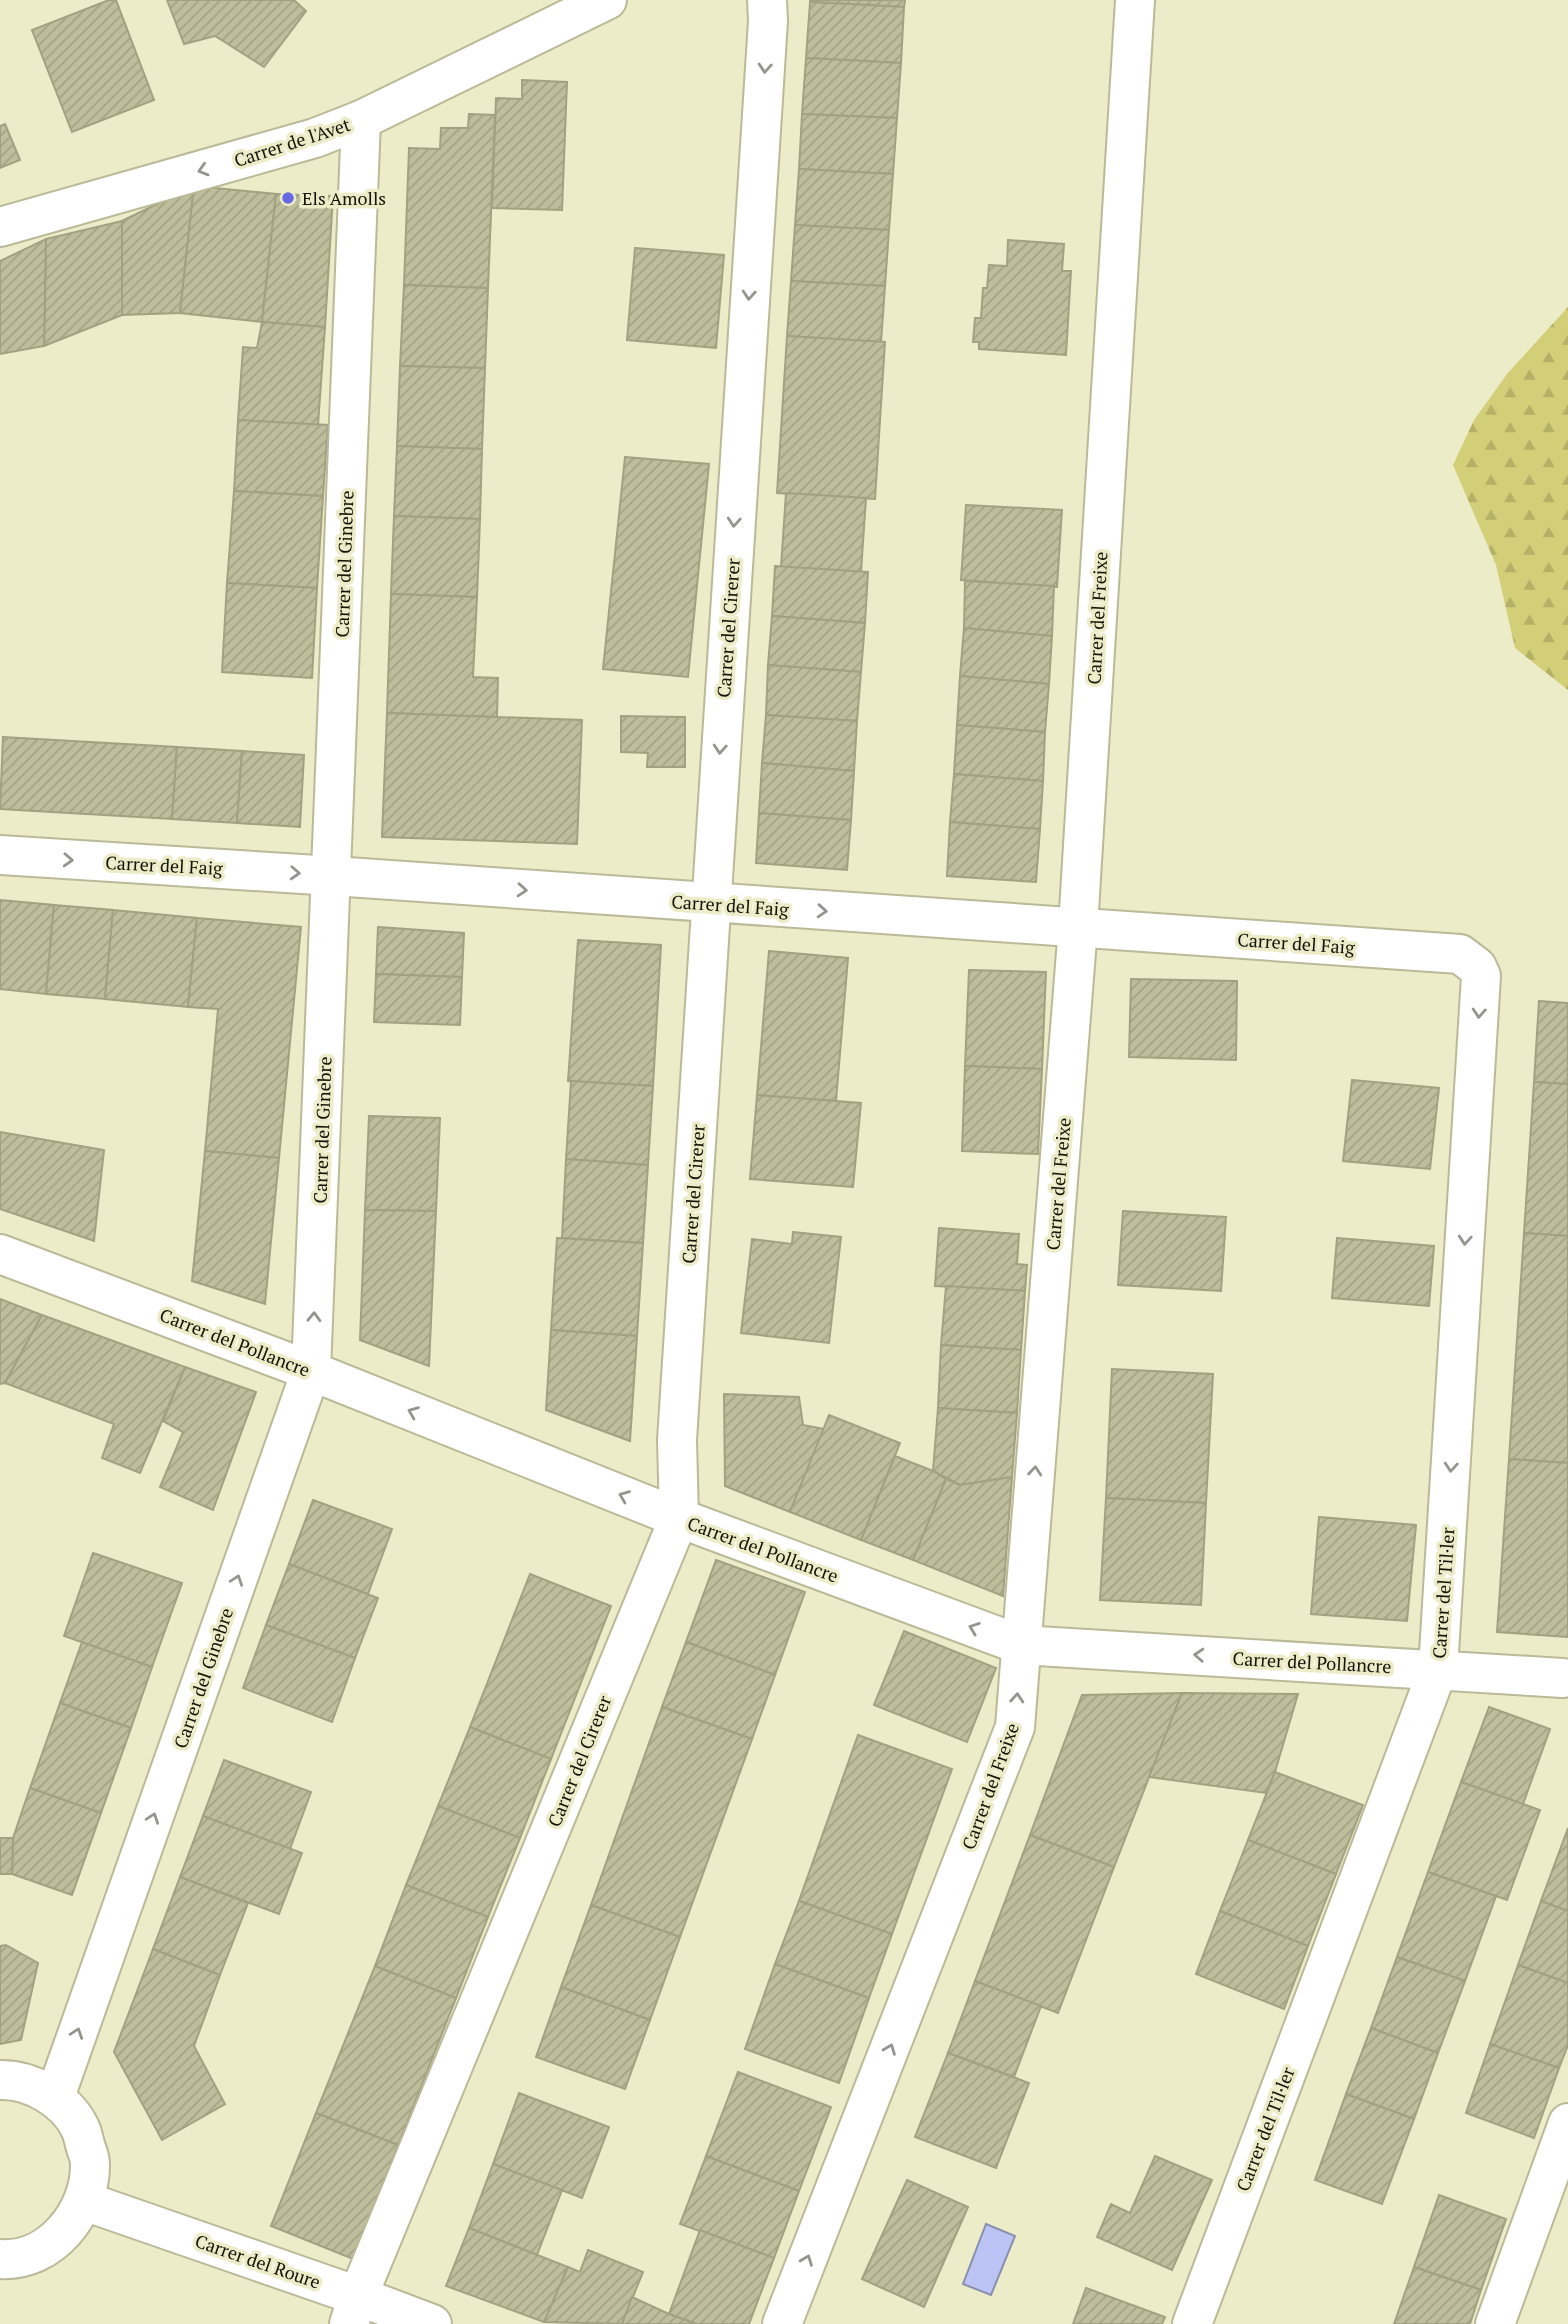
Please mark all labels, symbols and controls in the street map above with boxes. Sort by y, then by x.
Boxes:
one-way arrow [757,63,772,74]
street label: Carrer de l'Avet [231,112,354,172]
one-way arrow [197,161,209,176]
place label: Els Amolls [302,186,386,210]
marker: Els Amolls [280,190,296,206]
one-way arrow [742,290,757,301]
street label: Carrer del Ginebre [329,490,359,638]
one-way arrow [727,517,742,528]
street label: Carrer del Freixe [1082,551,1112,685]
street label: Carrer del Cirerer [711,557,745,698]
one-way arrow [713,744,728,755]
street label: Carrer del Faig [105,850,224,880]
one-way arrow [63,852,74,867]
one-way arrow [290,866,301,881]
one-way arrow [517,882,528,897]
street label: Carrer del Faig [671,889,790,921]
one-way arrow [817,903,828,918]
street label: Carrer del Faig [1237,927,1356,959]
one-way arrow [1472,1007,1487,1018]
street label: Carrer del Ginebre [307,1056,337,1204]
street label: Carrer del Freixe [1040,1117,1076,1251]
street label: Carrer del Cirerer [676,1123,710,1264]
one-way arrow [1458,1234,1473,1245]
street label: Carrer del Pollancre [157,1302,313,1382]
one-way arrow [306,1311,321,1322]
one-way arrow [407,1406,419,1420]
one-way arrow [1443,1461,1458,1472]
one-way arrow [1027,1465,1042,1476]
one-way arrow [619,1491,631,1505]
street label: Carrer del Pollancre [684,1511,842,1587]
street label: Carrer del Til·ler [1426,1527,1460,1659]
one-way arrow [229,1575,243,1587]
street label: Carrer del Ginebre [168,1605,238,1751]
one-way arrow [969,1622,981,1636]
street label: Carrer del Pollancre [1232,1646,1392,1678]
one-way arrow [1193,1648,1204,1663]
street label: Carrer del Cirerer [542,1692,616,1830]
one-way arrow [1009,1692,1024,1703]
street label: Carrer del Freixe [956,1719,1024,1853]
one-way arrow [145,1812,159,1825]
one-way arrow [69,2027,83,2039]
one-way arrow [881,2043,895,2055]
street label: Carrer del Til·ler [1230,2063,1300,2195]
street label: Carrer del Roure [192,2228,324,2294]
one-way arrow [799,2255,813,2267]

